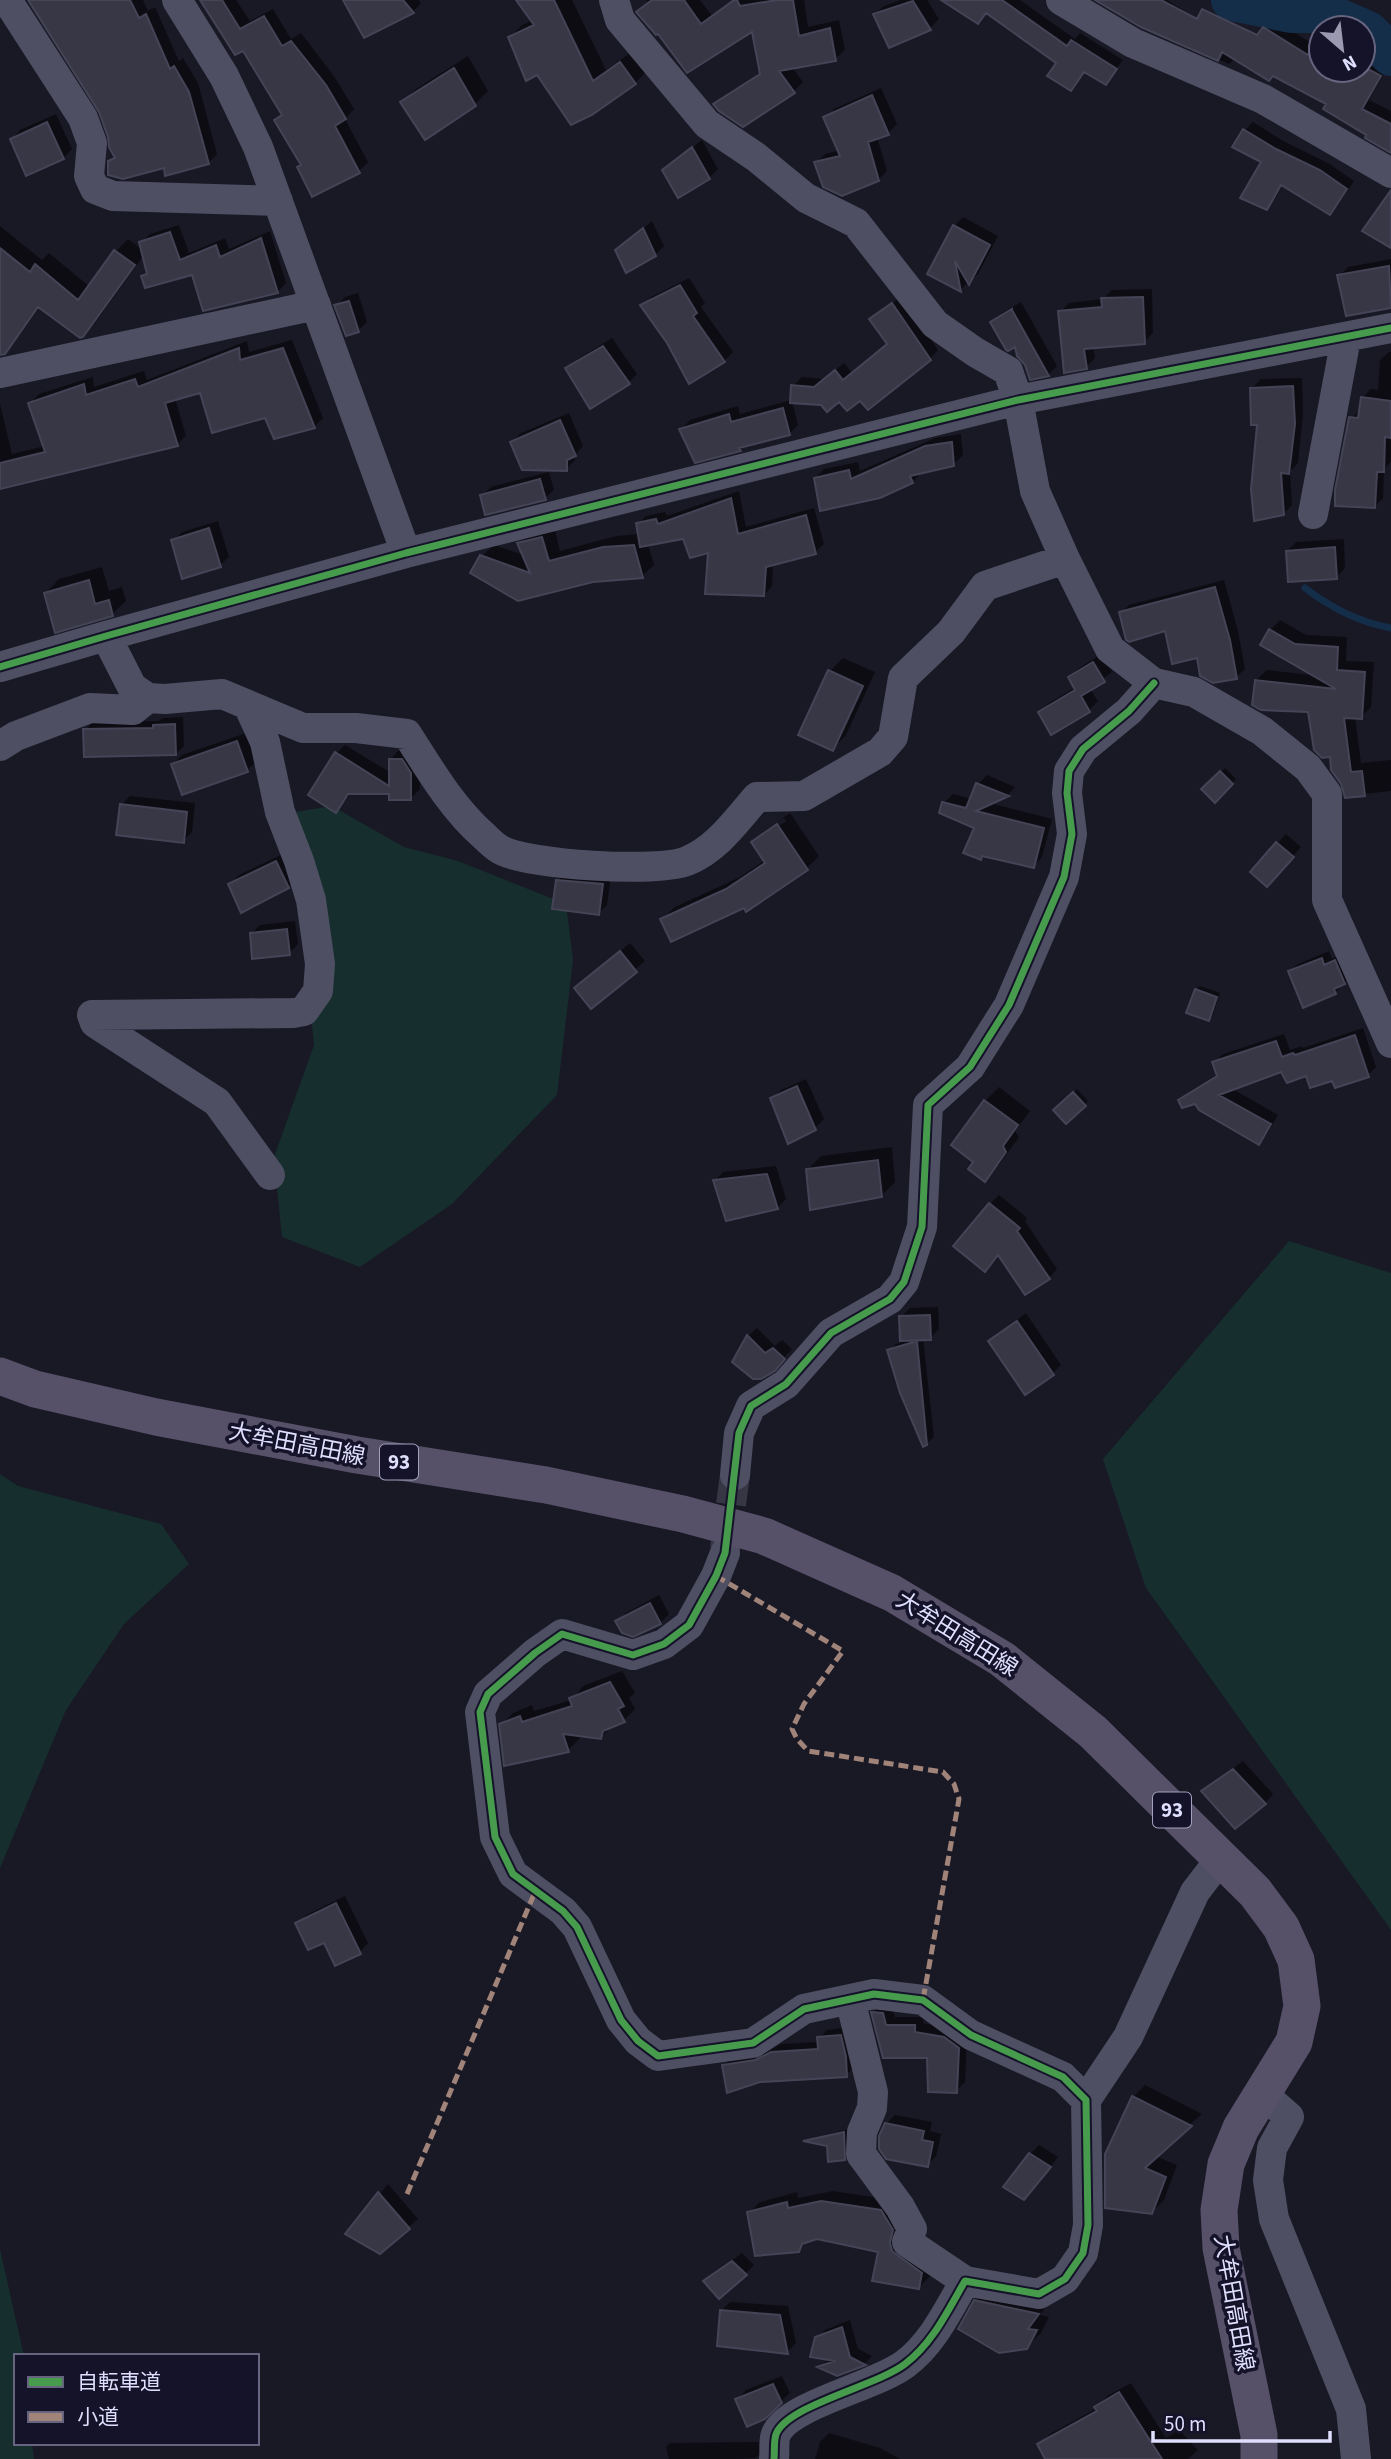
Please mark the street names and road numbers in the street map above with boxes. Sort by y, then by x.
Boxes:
street label: 大牟田高田線 [226,1415,368,1473]
road number: 93 [380,1444,418,1480]
street label: 大牟田高田線 [890,1583,1024,1685]
road number: 93 [1153,1792,1191,1828]
street label: 大牟田高田線 [1206,2232,1262,2374]

